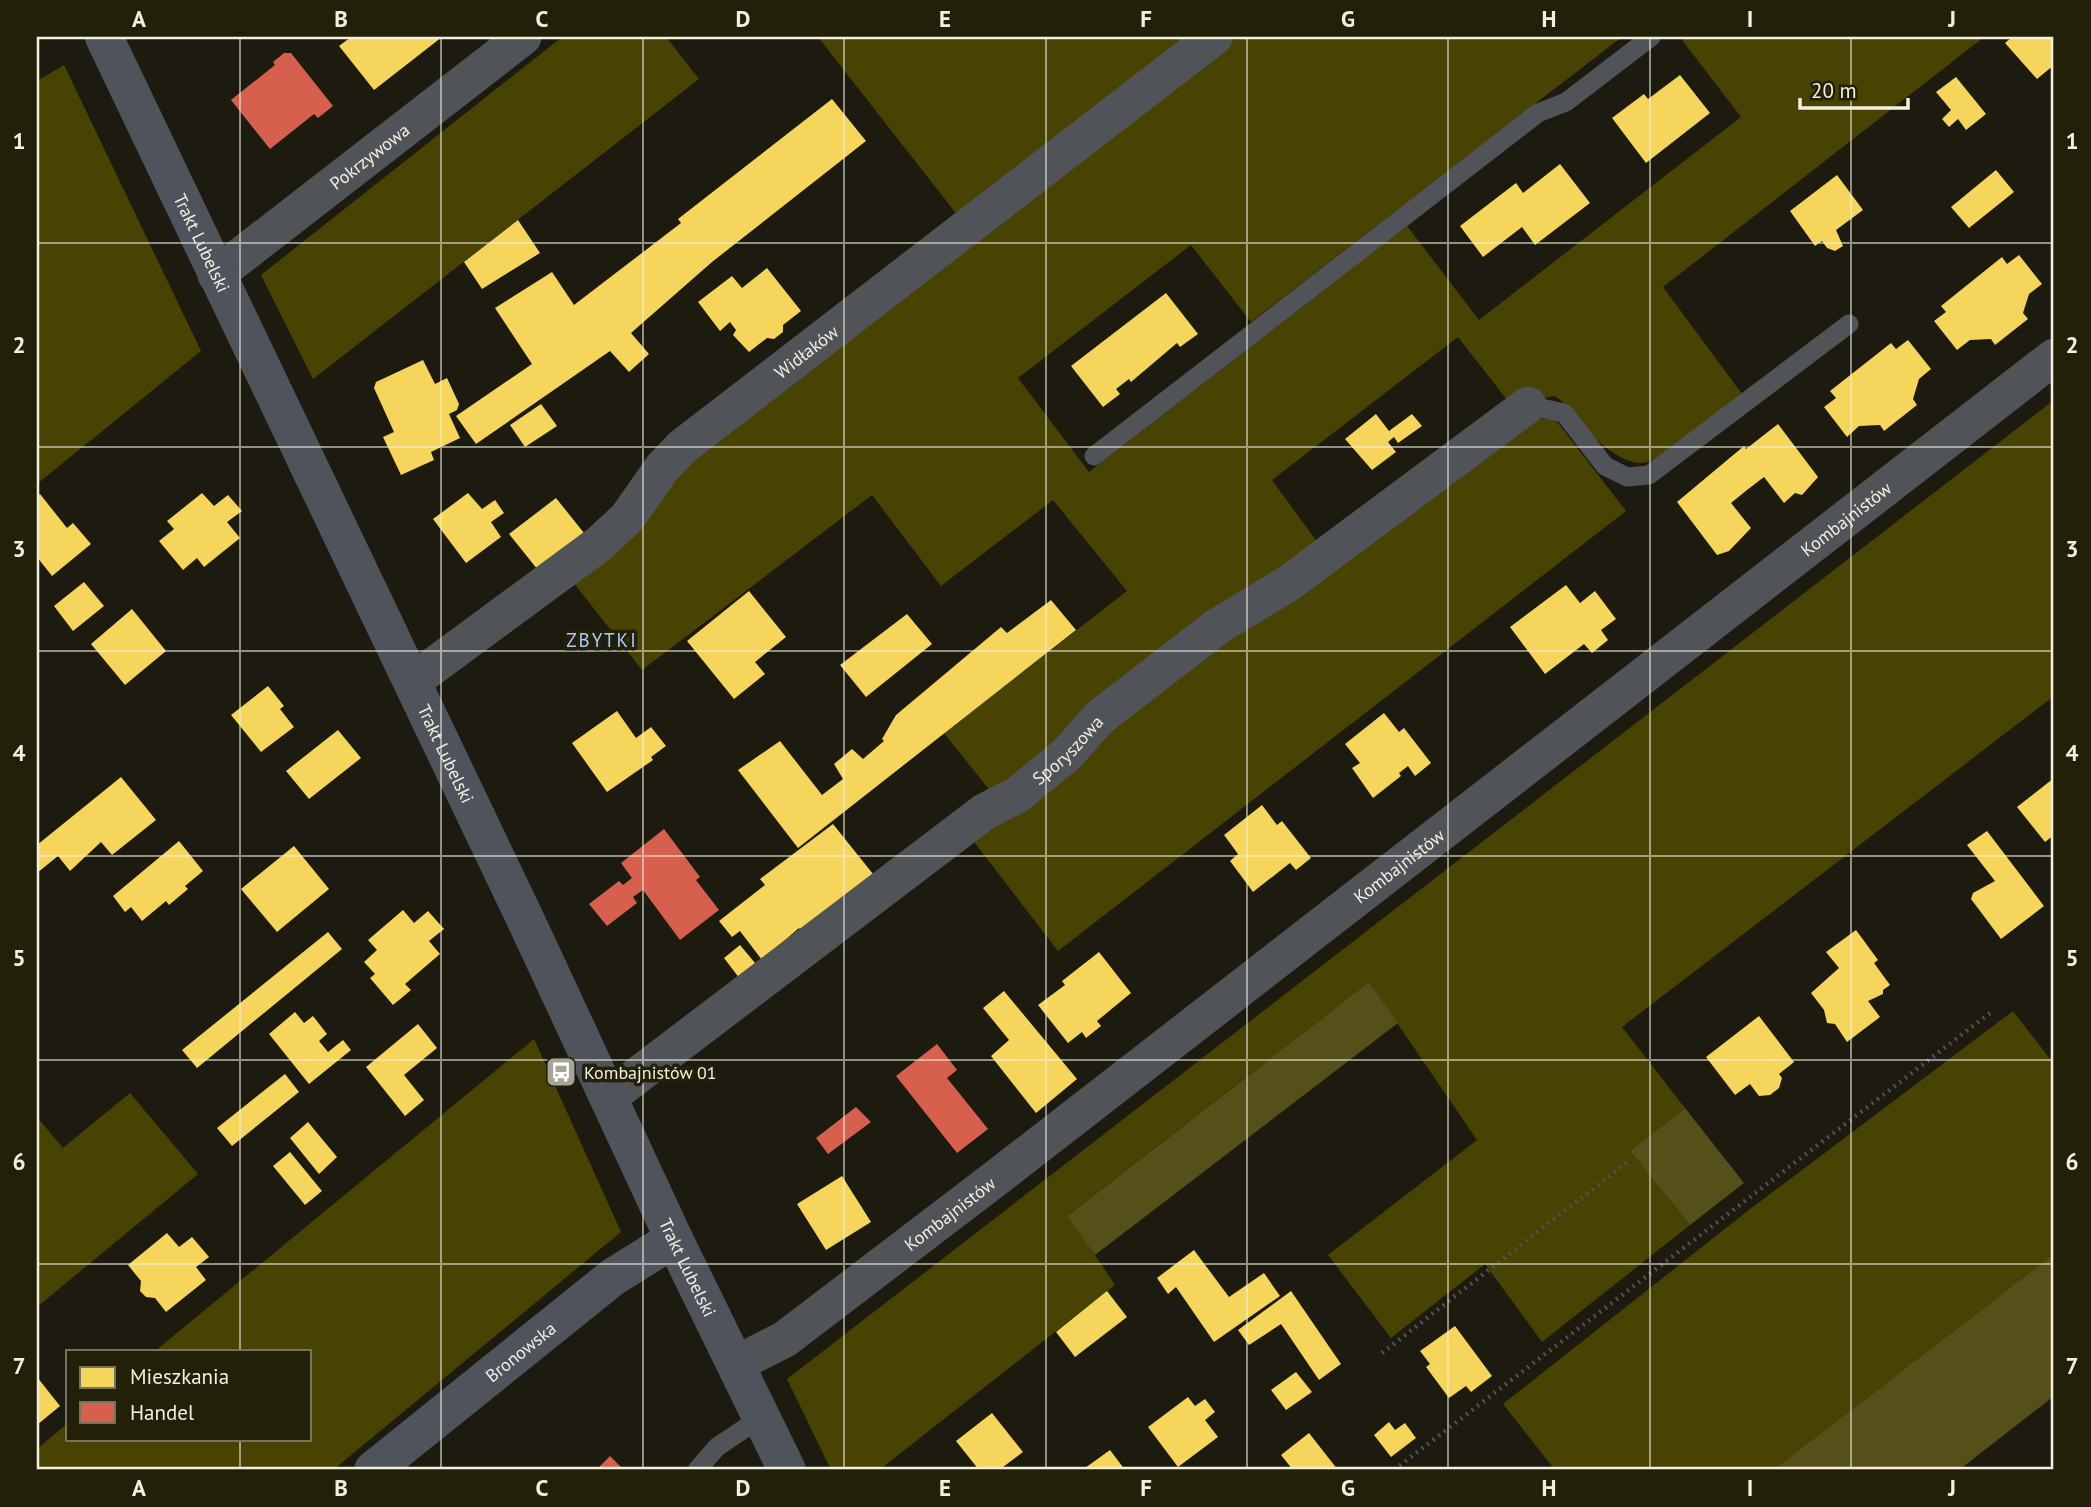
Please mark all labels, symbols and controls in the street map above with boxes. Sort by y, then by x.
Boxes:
text: A [132,4,146,33]
text: B [334,4,348,33]
text: C [536,4,549,33]
text: D [736,4,750,33]
text: E [939,4,951,33]
text: F [1140,4,1152,33]
text: G [1341,4,1355,33]
text: H [1542,4,1556,33]
text: I [1747,4,1753,33]
text: J [1947,4,1956,33]
scale bar [1800,66,1909,110]
text: 20 m [1811,77,1857,104]
street label: Pokrzywowa [325,118,414,194]
text: 1 [12,126,26,155]
text: 1 [2065,126,2079,155]
street label: Trakt Lubelski [169,190,236,296]
street label: Widłaków [770,319,843,383]
text: 2 [12,330,26,359]
text: 2 [2065,330,2079,359]
street label: Kombajnistów [1796,476,1896,561]
text: 3 [12,534,26,563]
text: 3 [2065,534,2079,563]
district label: ZBYTKI [566,628,638,652]
street label: Trakt Lubelski [413,700,479,807]
street label: Sporyszowa [1027,710,1108,790]
text: 4 [12,738,26,767]
text: 4 [2065,738,2079,767]
street label: Kombajnistów [1349,823,1449,908]
text: 5 [12,943,26,972]
text: 5 [2065,943,2079,972]
bus stop icon: Kombajnistów 01 [544,1055,578,1089]
place label: Kombajnistów 01 [584,1061,717,1084]
text: 6 [12,1147,26,1176]
text: 6 [2065,1147,2079,1176]
street label: Kombajnistów [899,1171,1000,1256]
street label: Trakt Lubelski [654,1215,722,1320]
street label: Bronowska [480,1316,560,1387]
legend [66,1350,312,1440]
text: 7 [12,1351,26,1380]
text: 7 [2065,1351,2079,1380]
text: Mieszkania [130,1363,229,1390]
text: Handel [130,1399,194,1426]
text: A [132,1473,146,1502]
text: B [334,1473,348,1502]
text: C [536,1473,549,1502]
text: D [736,1473,750,1502]
text: E [939,1473,951,1502]
text: F [1140,1473,1152,1502]
text: G [1341,1473,1355,1502]
text: H [1542,1473,1556,1502]
text: I [1747,1473,1753,1502]
text: J [1947,1473,1956,1502]

